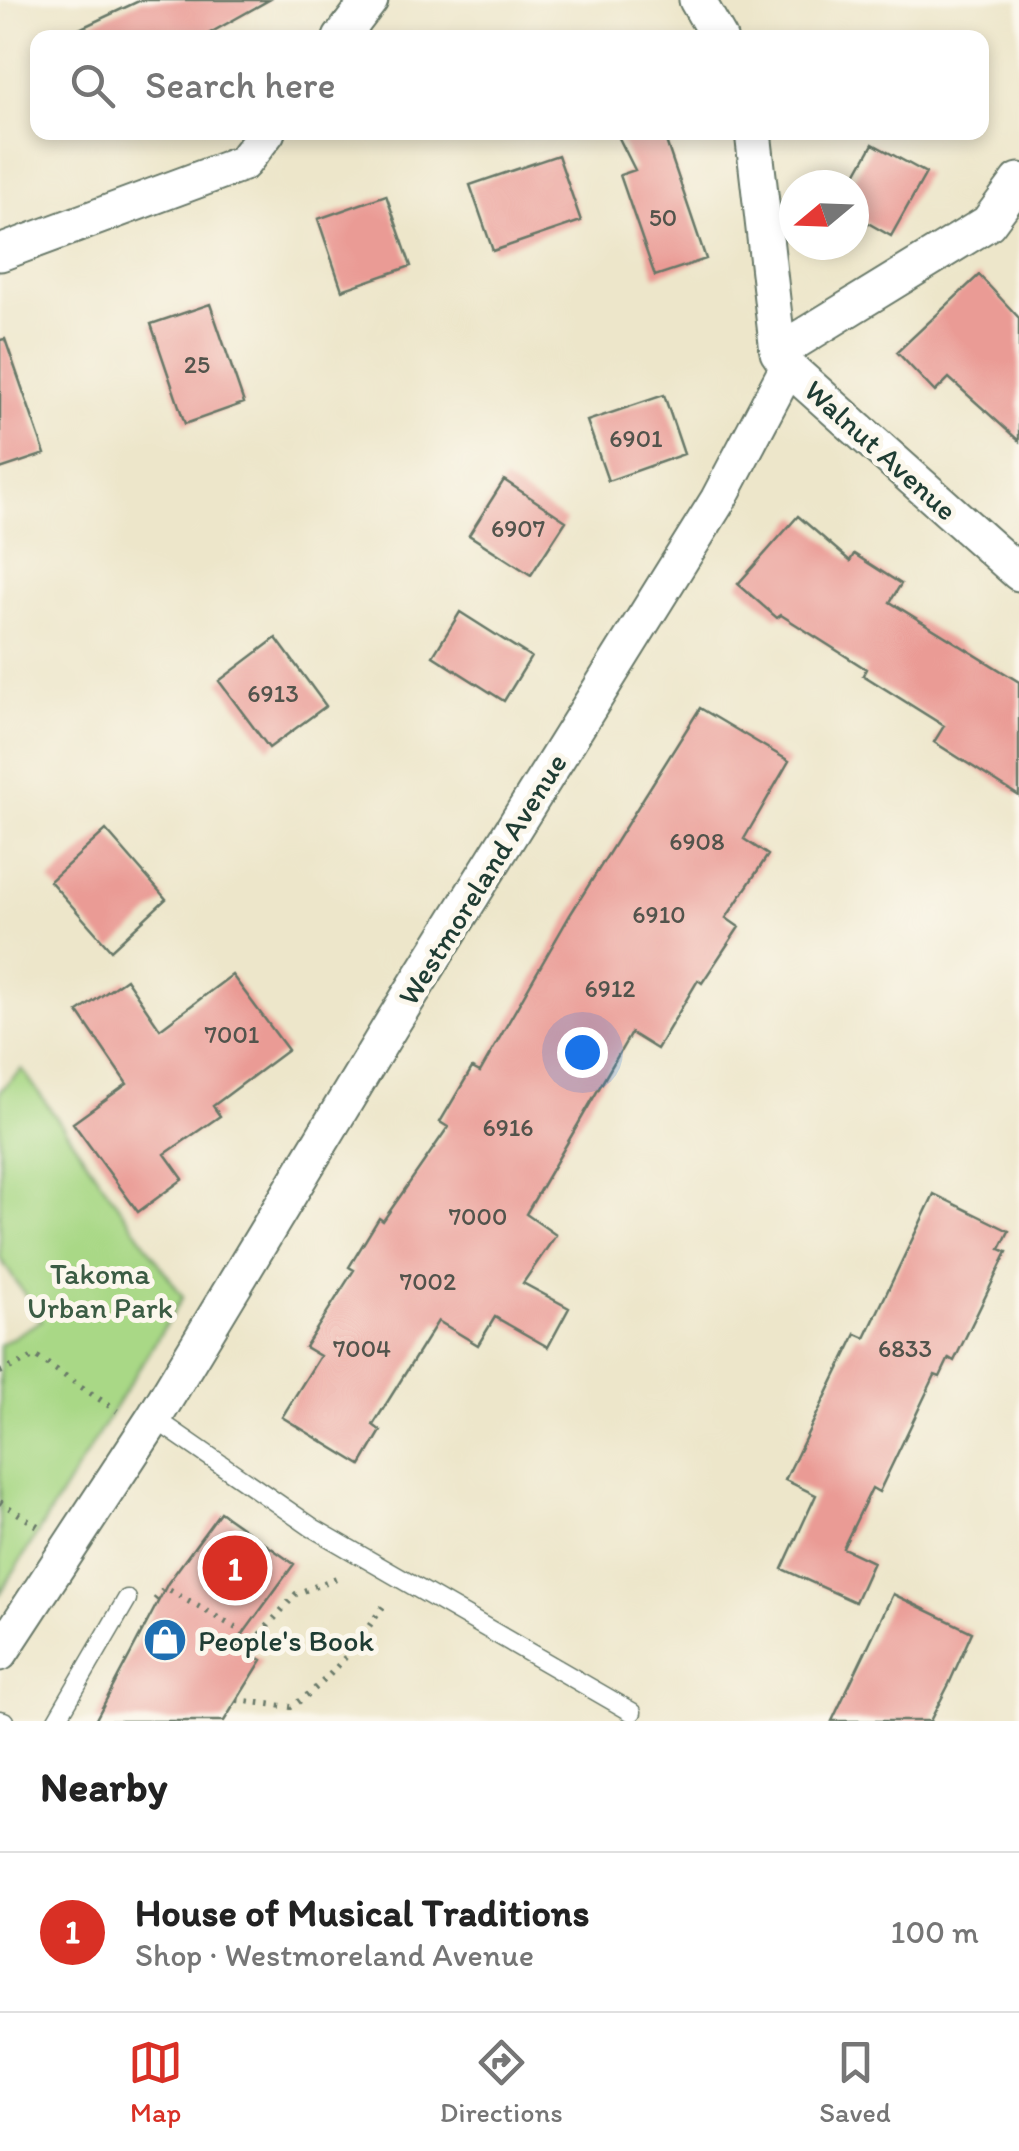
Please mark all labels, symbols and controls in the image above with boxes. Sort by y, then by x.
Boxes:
search box [30,30,989,140]
icon: search [65,58,120,113]
text: Search here [145,62,336,108]
north arrow [779,170,869,260]
house number: 50 [649,202,677,232]
house number: 25 [184,349,210,379]
street label: Walnut Avenue [797,372,965,528]
house number: 6901 [609,423,663,453]
house number: 6907 [491,513,545,543]
house number: 6913 [247,678,299,708]
street label: Westmoreland Avenue [389,746,575,1012]
house number: 6908 [669,826,725,856]
house number: 6910 [632,899,686,929]
house number: 6912 [584,973,636,1003]
house number: 7001 [205,1019,260,1049]
your location [557,1027,608,1078]
house number: 6916 [482,1112,534,1142]
house number: 7000 [449,1201,507,1231]
park label: Takoma Urban Park [27,1255,173,1326]
house number: 7002 [400,1266,456,1296]
house number: 7004 [333,1333,391,1363]
house number: 6833 [878,1333,932,1363]
pin: 1 [202,1530,268,1606]
shop icon: People's Book [142,1617,188,1663]
place label: People's Book [198,1622,374,1659]
text: Nearby [40,1761,167,1812]
text: House of Musical Traditions [135,1890,589,1936]
text: 1 [65,1913,80,1951]
text: 100 m [891,1913,979,1951]
text: Shop · Westmoreland Avenue [135,1936,534,1974]
tab: Map [128,2035,183,2129]
tab: Directions [440,2035,563,2129]
tab: Saved [819,2035,891,2129]

